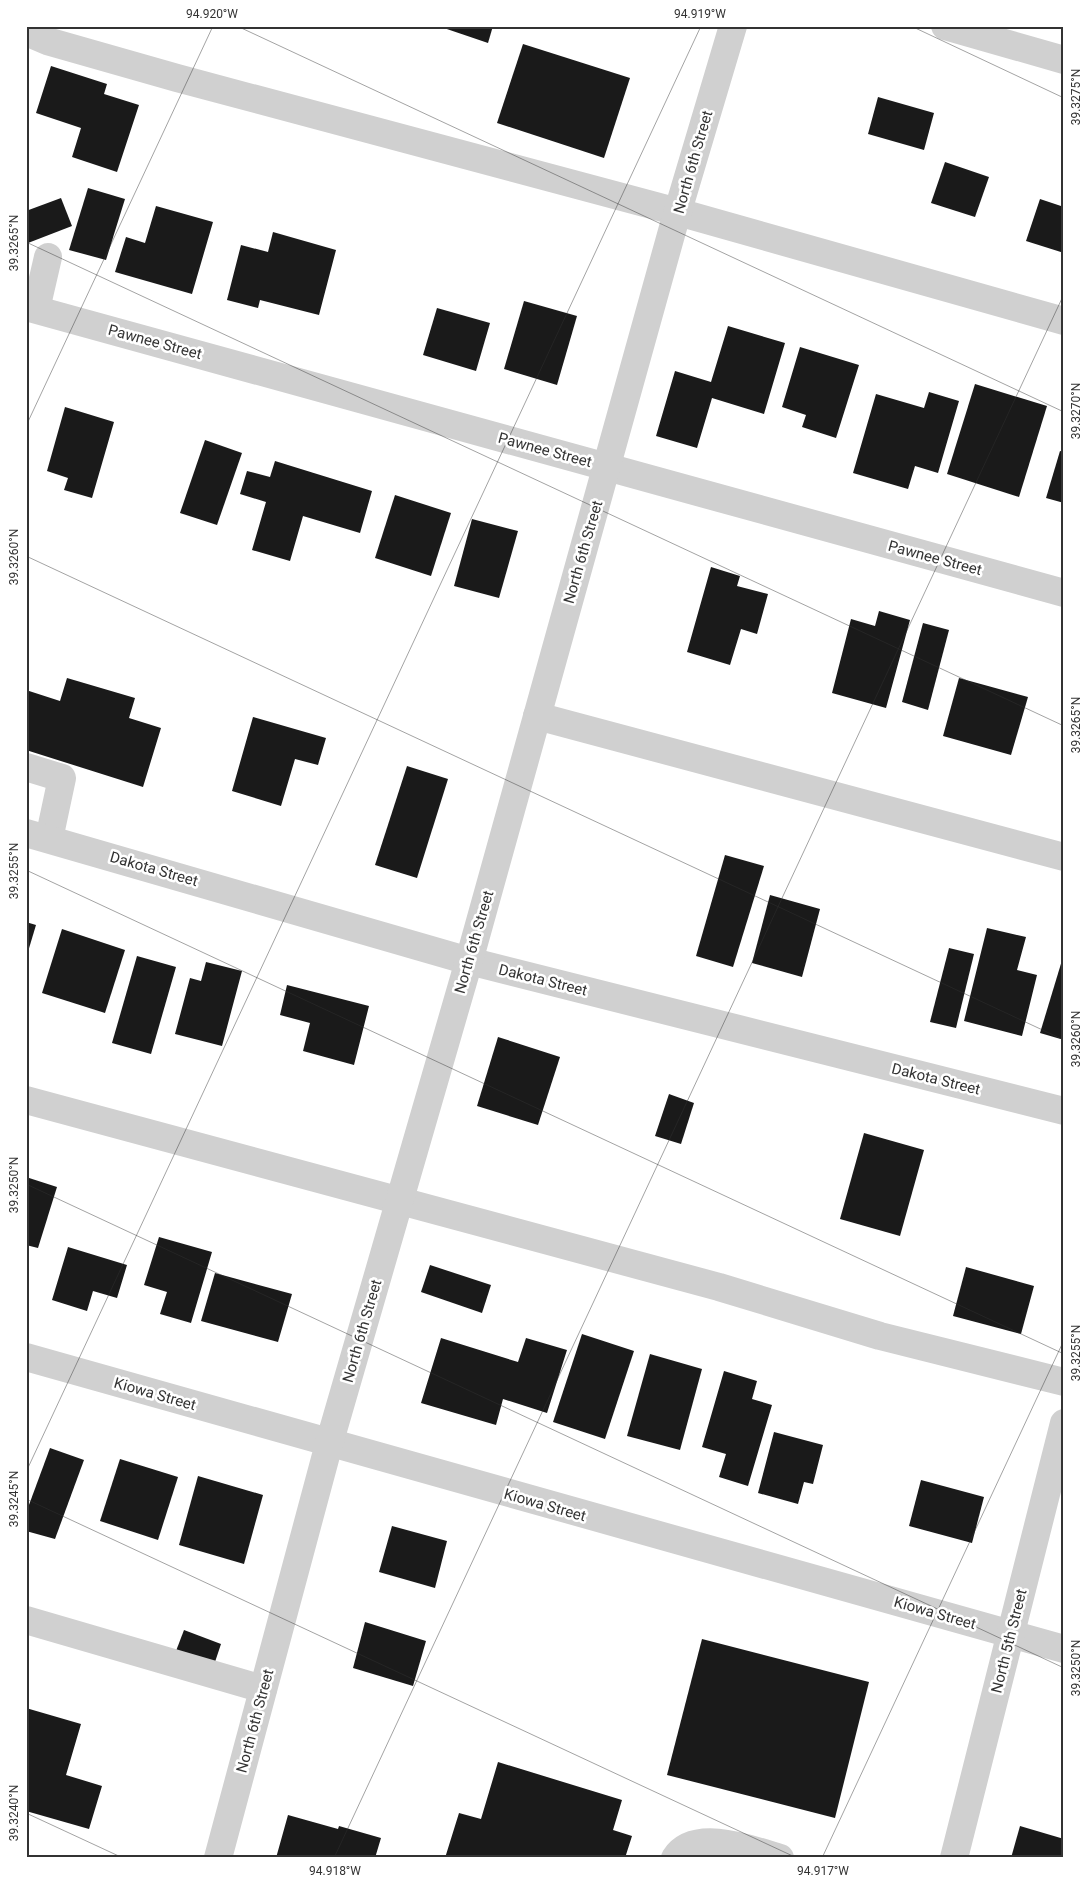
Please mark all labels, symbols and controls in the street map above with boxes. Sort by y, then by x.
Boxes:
text: 94.920°W [186,7,238,21]
text: 94.919°W [674,7,726,21]
text: 39.3275°N [1069,69,1083,125]
street label: North 6th Street [670,108,716,216]
text: 39.3265°N [7,215,21,271]
street label: Pawnee Street [106,321,204,363]
text: 39.3270°N [1069,383,1083,439]
street label: Pawnee Street [496,429,594,471]
street label: North 6th Street [560,498,606,606]
text: 39.3260°N [7,529,21,585]
street label: Pawnee Street [886,537,984,579]
text: 39.3265°N [1069,697,1083,753]
text: 39.3255°N [7,843,21,899]
street label: Dakota Street [108,848,200,890]
street label: North 6th Street [451,888,497,996]
street label: Dakota Street [497,960,589,1000]
text: 39.3260°N [1069,1011,1083,1067]
street label: Dakota Street [890,1059,982,1099]
text: 39.3250°N [7,1157,21,1213]
street label: North 6th Street [339,1277,385,1385]
text: 39.3255°N [1069,1325,1083,1381]
street label: Kiowa Street [112,1374,198,1414]
text: 39.3245°N [7,1471,21,1527]
street label: Kiowa Street [502,1485,588,1525]
street label: North 5th Street [987,1587,1031,1695]
street label: Kiowa Street [892,1593,978,1633]
text: 39.3250°N [1069,1640,1083,1696]
street label: North 6th Street [233,1667,277,1775]
text: 39.3240°N [7,1785,21,1841]
text: 94.918°W [309,1864,361,1878]
text: 94.917°W [797,1864,849,1878]

